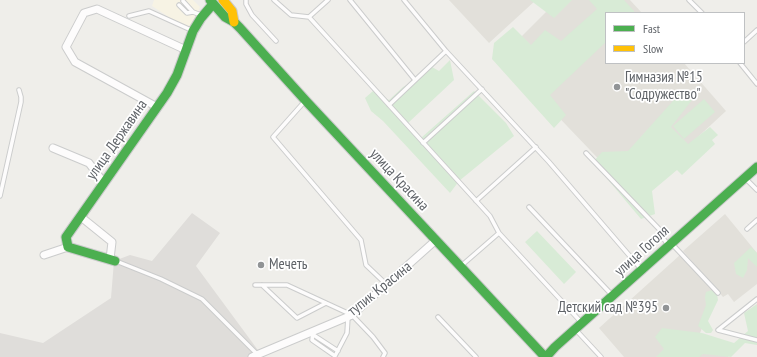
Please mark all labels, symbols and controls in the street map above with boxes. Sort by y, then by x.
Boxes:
legend [605,12,745,64]
text: Fast [643,21,660,36]
text: Slow [643,41,663,56]
place label: Гимназия №15 "Содружество" [625,69,703,104]
marker: Гимназия №15 "Содружество" [612,82,622,92]
street label: улица Державина [83,96,151,184]
street label: улица Красина [366,145,432,215]
street label: улица Гоголя [611,222,673,280]
place label: Мечеть [269,256,307,274]
street label: тупик Красина [344,258,416,320]
marker: Мечеть [256,260,266,270]
place label: Детский сад №395 [558,299,658,317]
marker: Детский сад №395 [661,303,671,313]

